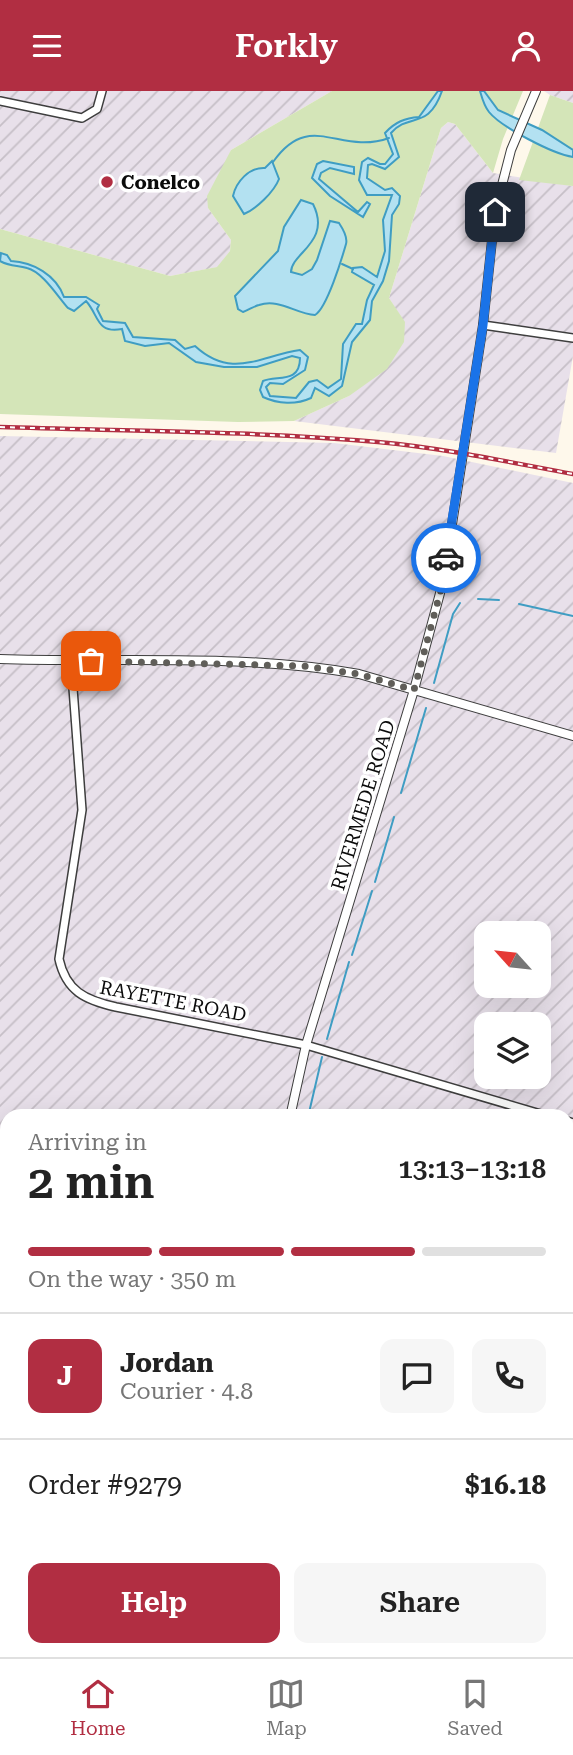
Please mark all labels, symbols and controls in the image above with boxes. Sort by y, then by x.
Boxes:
icon: menu [28,27,66,65]
text: Forkly [235,27,338,65]
icon: person [507,27,545,65]
place label: Conelco [121,171,200,194]
marker: Conelco [99,174,115,190]
pin [465,182,525,242]
icon: home [476,193,514,231]
courier [411,523,481,593]
icon: car [427,539,465,577]
pin [61,631,121,691]
icon: bag [72,642,110,680]
street label: RIVERMEDE ROAD [326,717,400,893]
north arrow [474,921,551,997]
map controls [474,921,551,1089]
street label: RAYETTE ROAD [98,975,248,1027]
button: layers [474,1012,551,1089]
text: Arriving in [28,1129,147,1156]
text: 13:13–13:18 [398,1154,546,1184]
text: 2 min [28,1155,155,1209]
text: On the way · 350 m [28,1266,236,1293]
button: chat [380,1339,454,1413]
button: phone [472,1339,546,1413]
text: Jordan [120,1348,214,1378]
text: J [57,1361,73,1391]
text: Courier · 4.8 [120,1378,253,1405]
text: Order #9279 [28,1470,182,1500]
text: $16.18 [465,1470,546,1500]
button: Help [28,1563,280,1643]
button: Share [294,1563,546,1643]
tab: Home [70,1675,125,1740]
tab: Map [266,1675,307,1740]
tab: Saved [448,1675,503,1740]

